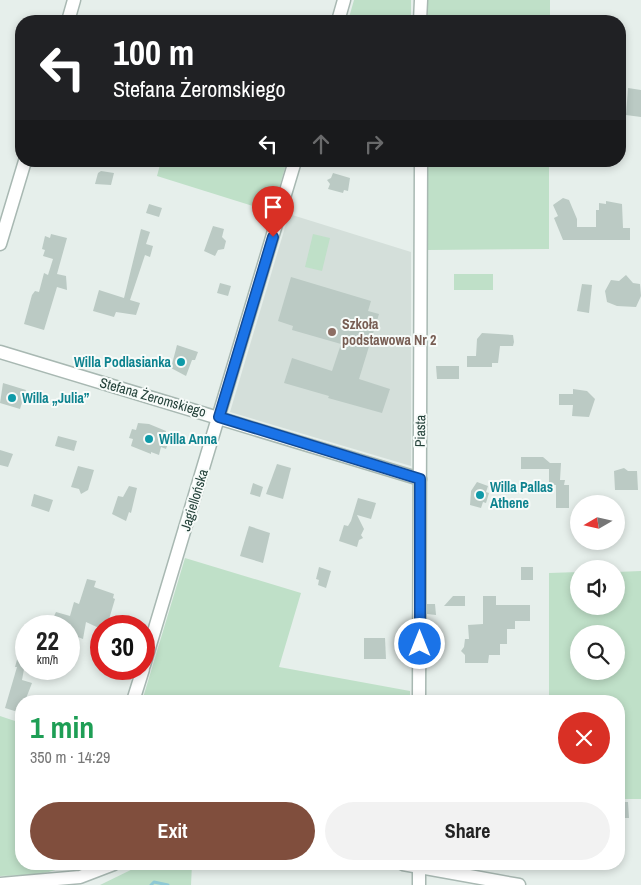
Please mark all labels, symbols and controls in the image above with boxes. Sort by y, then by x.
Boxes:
text: 100 m [113,29,194,76]
icon: left [30,35,95,100]
text: Stefana Żeromskiego [113,74,285,104]
icon: left [254,130,282,158]
icon: ahead [307,130,335,158]
icon: right [360,130,388,158]
pin [252,186,294,237]
icon: arrive [259,193,287,221]
place label: Szkoła podstawowa Nr 2 [342,315,436,349]
marker: Szkoła podstawowa Nr 2 [326,326,338,338]
place label: Willa Podlasianka [74,353,172,371]
marker: Willa Podlasianka [175,356,187,368]
street label: Stefana Żeromskiego [98,373,208,421]
place label: Willa „Julia” [22,389,90,407]
marker: Willa „Julia” [6,392,18,404]
street label: Piasta [411,414,429,447]
place label: Willa Anna [159,430,218,448]
marker: Willa Anna [143,433,155,445]
street label: Jagiellońska [176,466,212,533]
place label: Willa Pallas Athene [490,478,553,512]
marker: Willa Pallas Athene [474,489,486,501]
north arrow [570,495,625,550]
map controls [570,495,625,680]
button: sound [570,560,625,615]
speed limit sign: 30 [90,615,155,680]
position arrow [393,617,445,669]
text: 22 [36,624,59,658]
button: search [570,625,625,680]
text: km/h [37,652,58,668]
text: 1 min [30,707,94,747]
button: close [558,712,610,764]
text: 350 m · 14:29 [30,746,110,768]
button: Exit [30,802,315,860]
button: Share [325,802,610,860]

